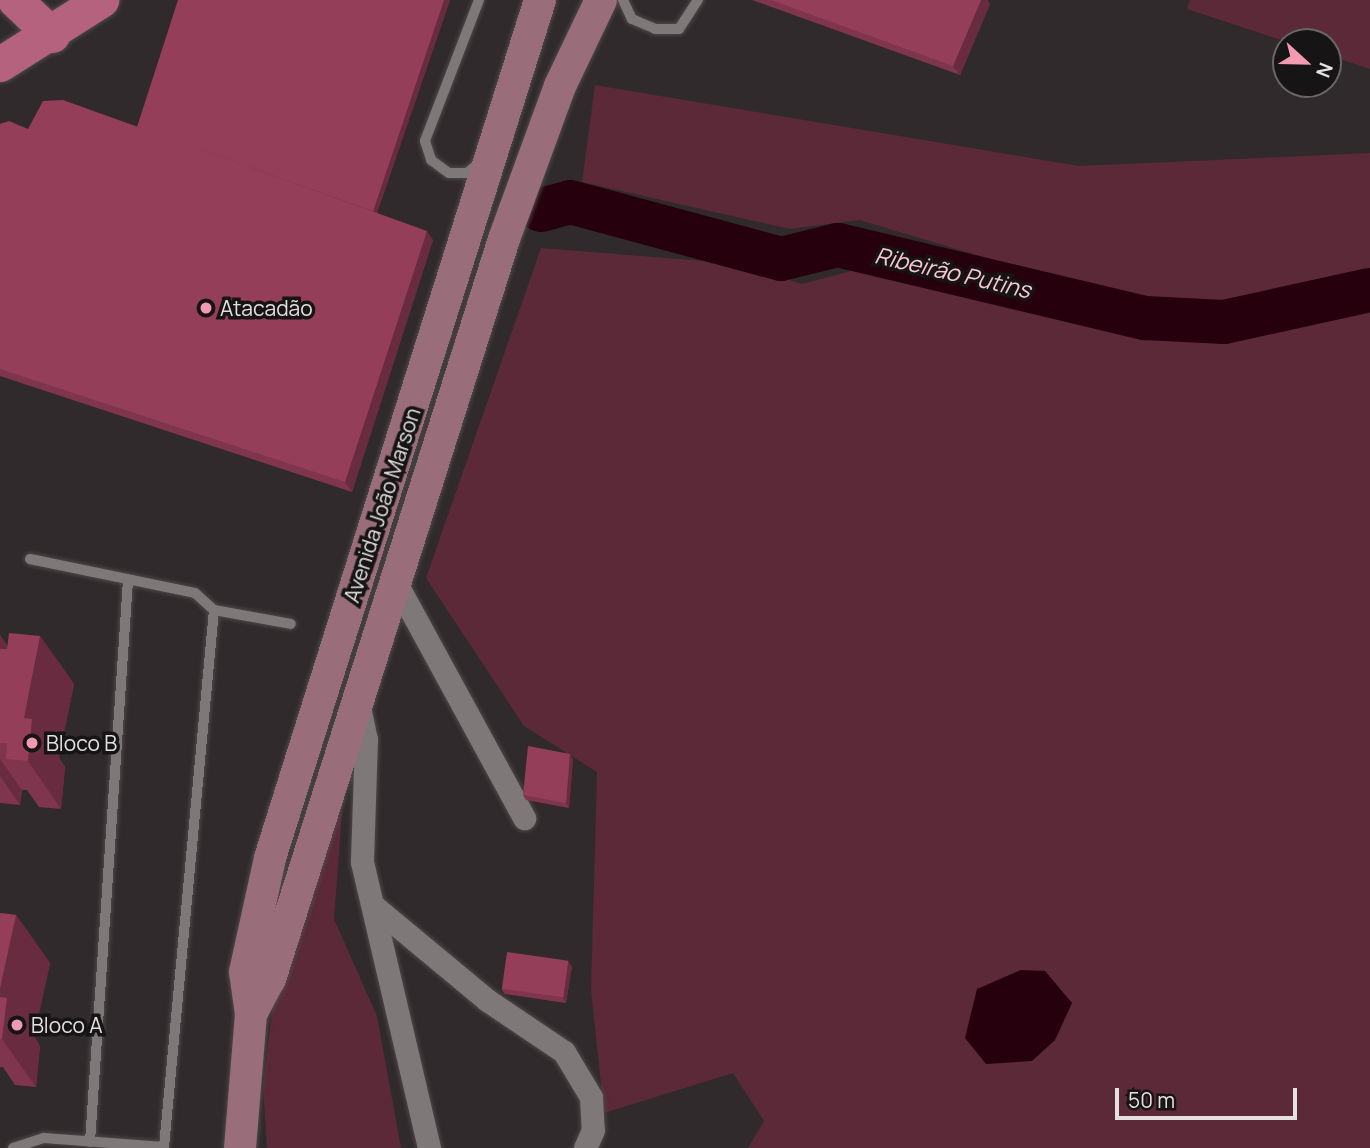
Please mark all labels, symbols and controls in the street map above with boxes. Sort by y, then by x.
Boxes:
north arrow [1272,28,1342,98]
text: N [1310,59,1339,81]
water label: Ribeirão Putins [872,241,1034,303]
place label: Atacadão [220,295,313,321]
marker: Atacadão [198,300,214,316]
street label: Avenida João Marson [339,404,425,606]
place label: Bloco B [46,730,117,756]
marker: Bloco B [24,735,40,751]
place label: Bloco A [31,1012,102,1038]
marker: Bloco A [9,1017,25,1033]
scale bar [1118,1074,1300,1118]
text: 50 m [1128,1086,1175,1114]

